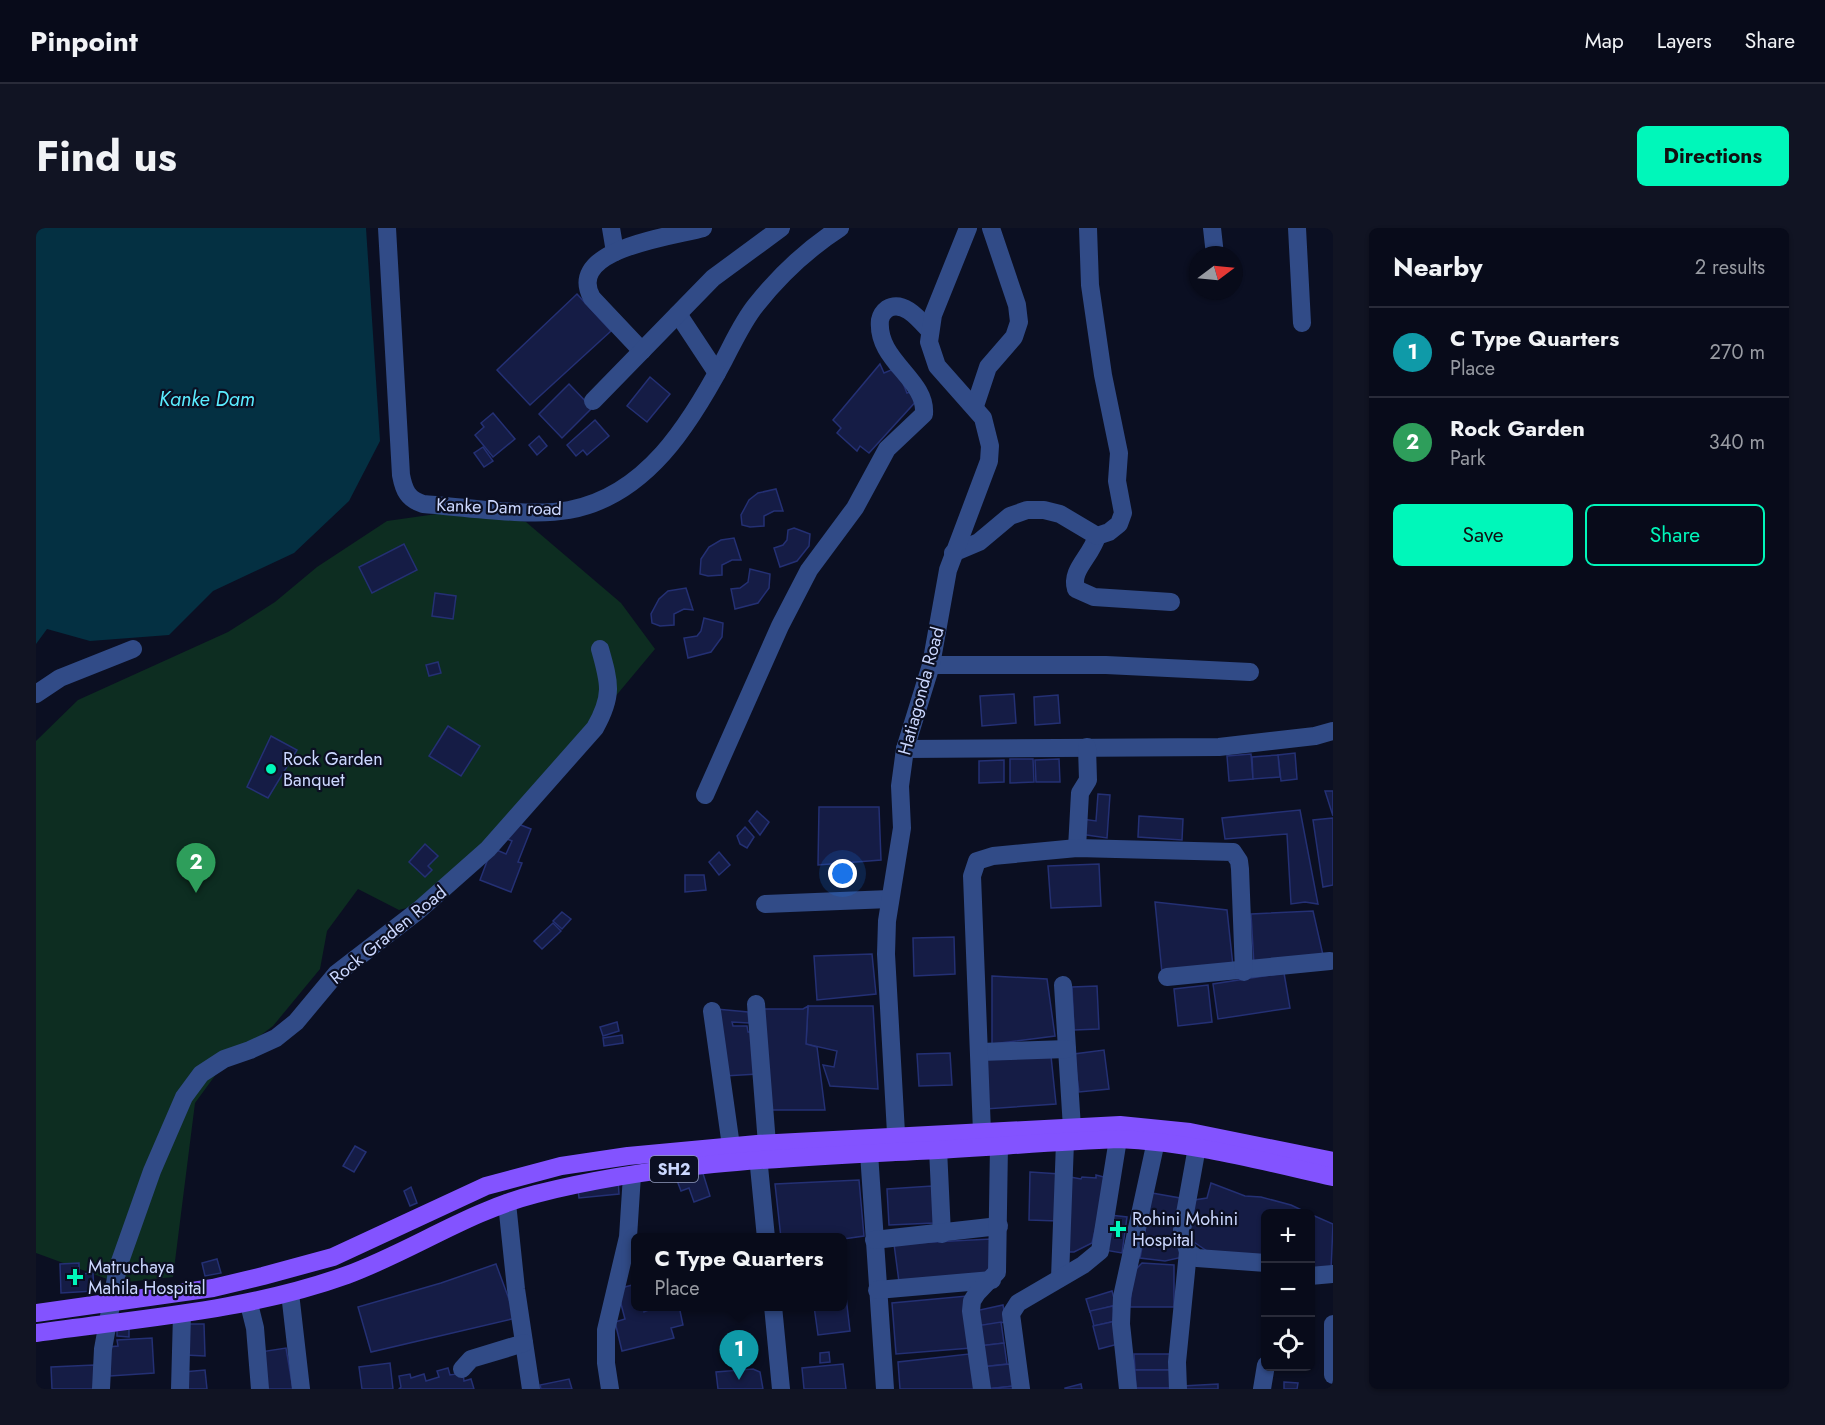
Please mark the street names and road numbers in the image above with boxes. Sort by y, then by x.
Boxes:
street label: Kanke Dam road [436,492,562,522]
street label: Hatiagonda Road [891,624,951,758]
street label: Rock Graden Road [324,880,452,990]
road number: SH2 [650,1156,698,1182]

